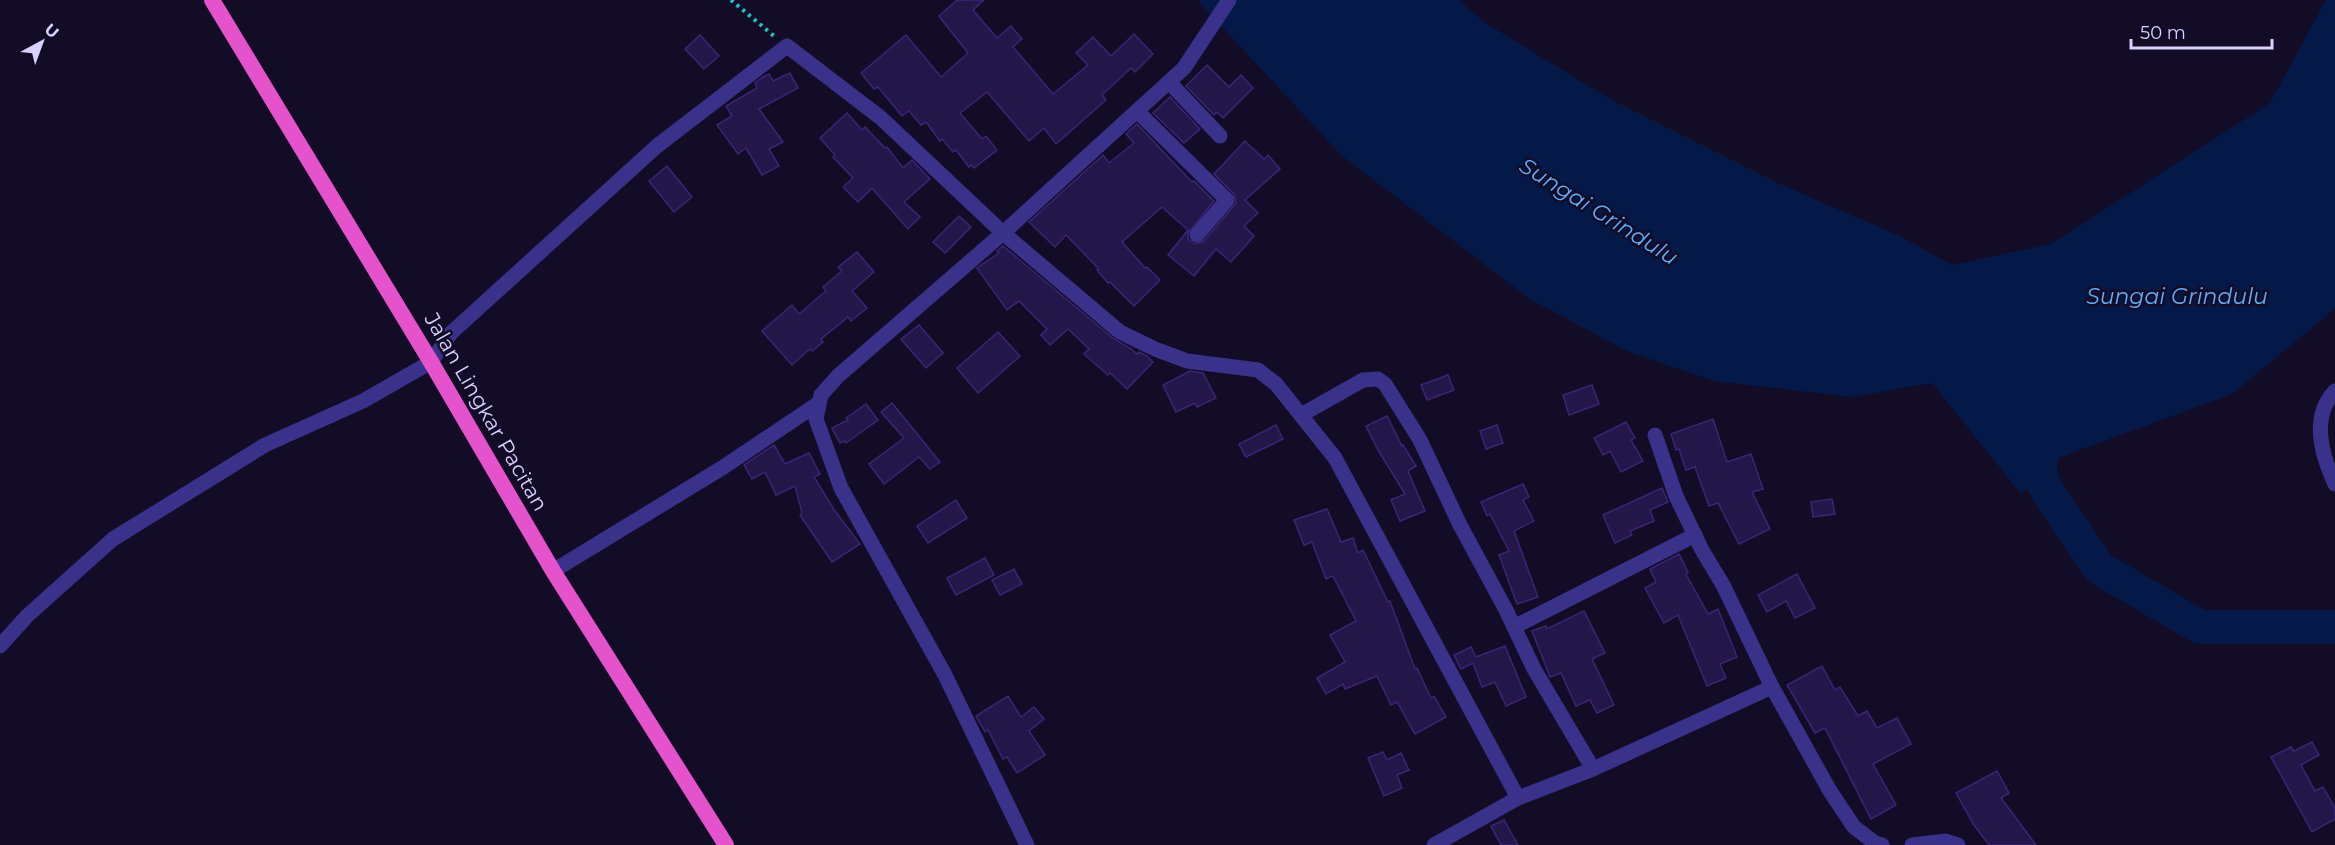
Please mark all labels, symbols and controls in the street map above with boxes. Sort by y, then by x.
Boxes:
north arrow [12,12,72,72]
scale bar [2131,12,2272,50]
text: U [41,20,63,42]
text: 50 m [2140,22,2186,44]
water label: Sungai Grindulu [1515,152,1683,271]
water label: Sungai Grindulu [2086,283,2268,310]
street label: Jalan Lingkar Pacitan [419,307,553,515]

